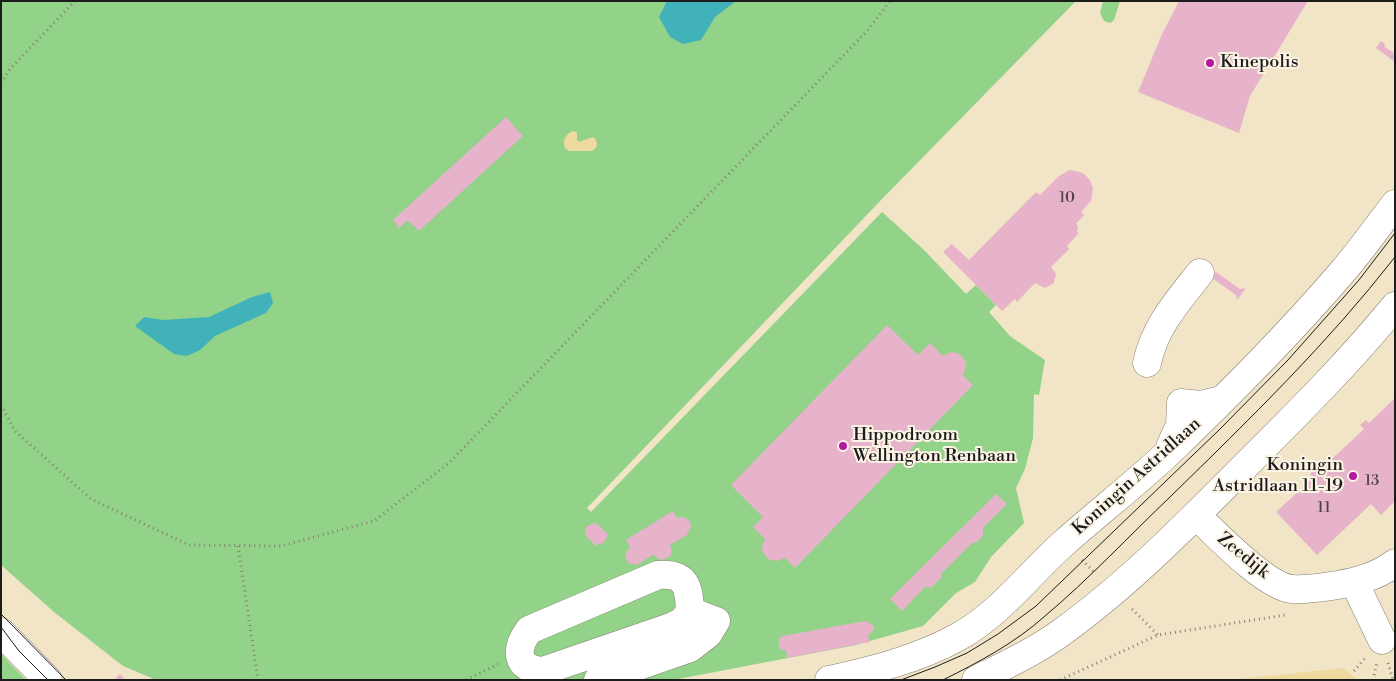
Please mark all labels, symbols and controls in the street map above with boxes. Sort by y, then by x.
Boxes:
place label: Kinepolis [1220,52,1299,74]
marker: Kinepolis [1204,57,1216,69]
house number: 10 [1059,189,1075,207]
street label: Koningin Astridlaan [1068,414,1206,540]
place label: Hippodroom Wellington Renbaan [853,425,1016,468]
marker: Hippodroom Wellington Renbaan [837,440,849,452]
place label: Koningin Astridlaan 11-19 [1213,455,1343,498]
marker: Koningin Astridlaan 11-19 [1347,470,1359,482]
house number: 13 [1365,472,1379,490]
house number: 11 [1317,499,1331,517]
street label: Zeedijk [1212,528,1274,584]

